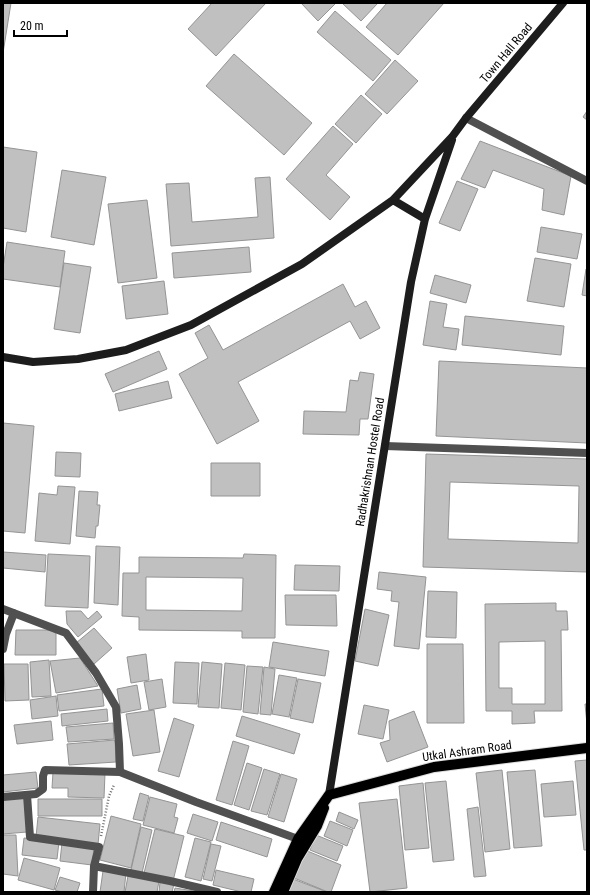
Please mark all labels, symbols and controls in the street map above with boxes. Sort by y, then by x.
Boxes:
scale bar [14,12,67,38]
text: 20 m [20,19,44,33]
street label: Town Hall Road [477,20,535,86]
street label: Radhakrishnan Hostel Road [353,396,387,528]
street label: Utkal Ashram Road [421,738,513,764]

